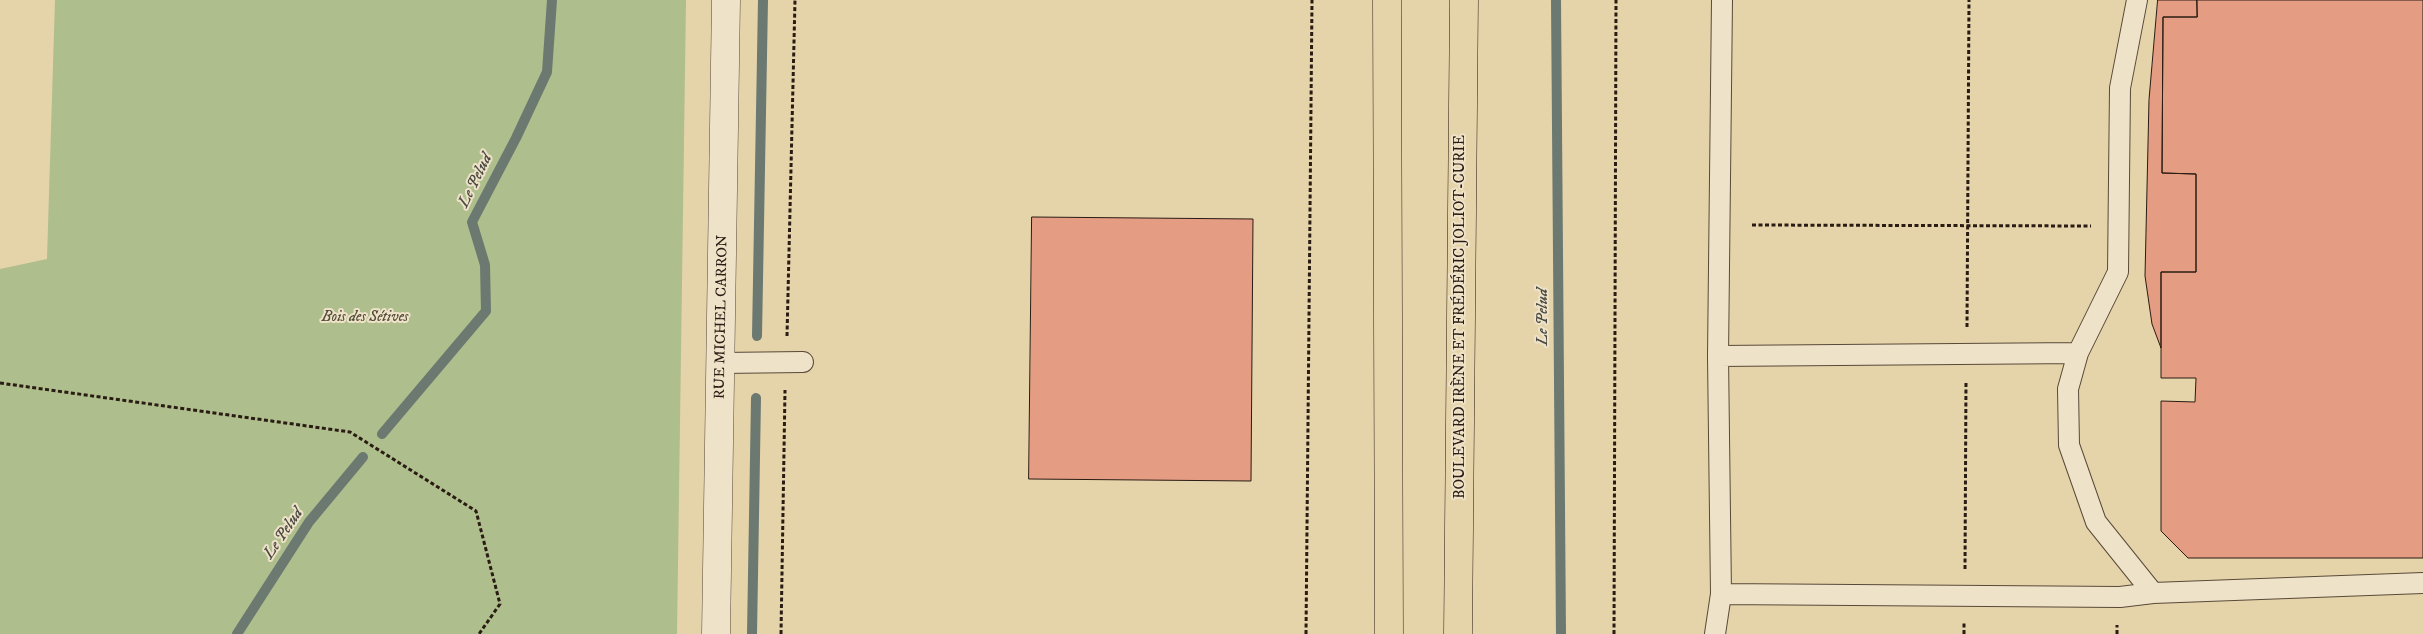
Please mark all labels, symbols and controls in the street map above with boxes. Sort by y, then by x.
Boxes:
street label: BOULEVARD IRÈNE ET FRÉDÉRIC JOLIOT-CURIE [1452,135,1470,499]
water label: Le Pelud [455,151,497,211]
street label: RUE MICHEL CARRON [712,235,732,399]
water label: Le Pelud [1534,288,1554,346]
park label: Bois des Sétives [322,309,408,327]
water label: Le Pelud [260,505,308,563]

